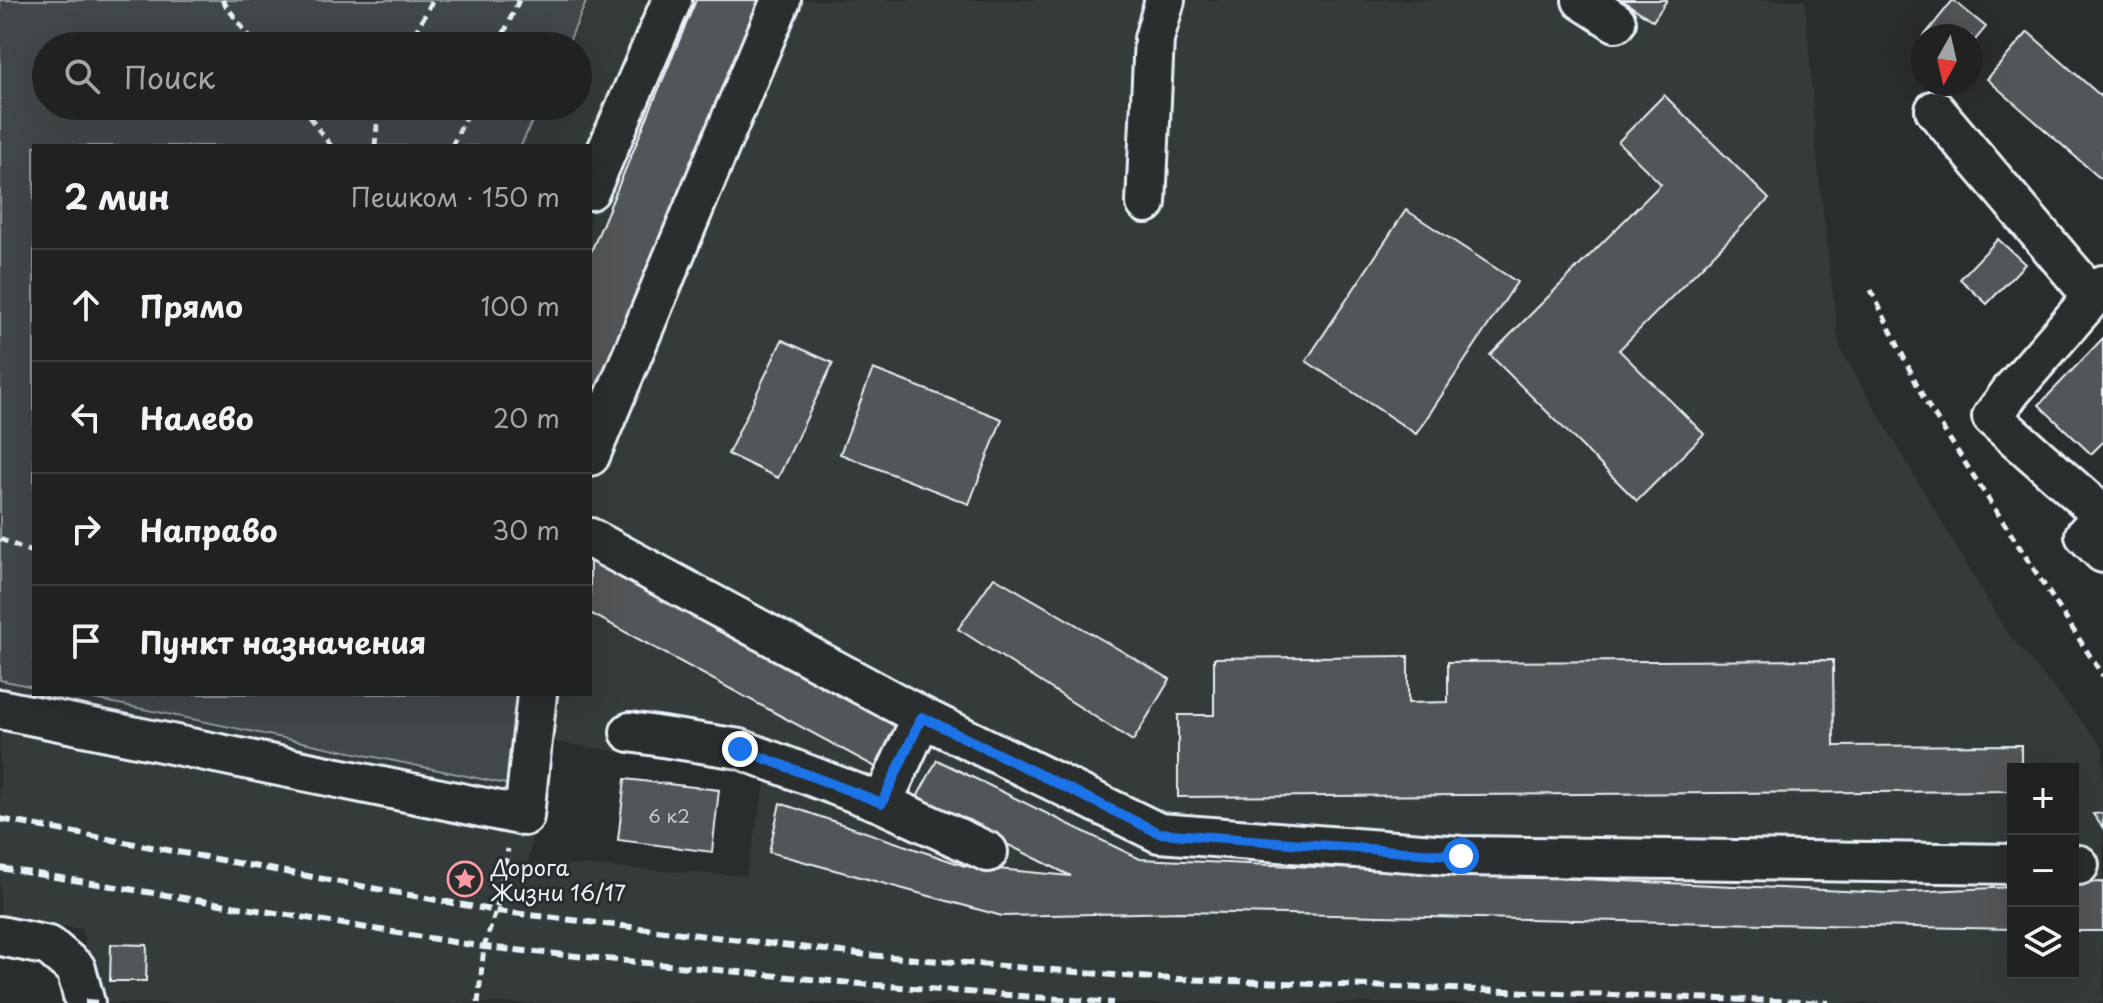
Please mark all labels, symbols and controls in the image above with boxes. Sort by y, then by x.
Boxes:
north arrow [1911,24,1983,96]
search box [32,32,592,120]
icon: search [60,54,104,98]
text: Поиск [124,54,215,99]
text: 2 мин [64,170,170,222]
text: Пешком · 150 m [351,177,560,216]
icon: ahead [64,283,108,327]
text: Прямо [140,283,243,328]
text: 100 m [480,286,560,325]
icon: left [64,395,108,439]
text: Налево [140,395,254,440]
text: 20 m [493,398,560,437]
icon: right [64,507,108,551]
text: Направо [140,507,278,552]
text: 30 m [492,510,560,549]
icon: arrive [64,619,108,663]
text: Пункт назначения [140,619,426,664]
route end [722,731,758,767]
map controls [2007,763,2079,979]
button: + [2007,763,2079,835]
house number: 6 к2 [648,802,690,829]
button: − [2007,835,2079,907]
route start [1443,838,1479,874]
place label: Дорога Жизни 16/17 [490,850,626,908]
place icon: Дорога Жизни 16/17 [446,860,484,898]
button: layers [2007,907,2079,979]

